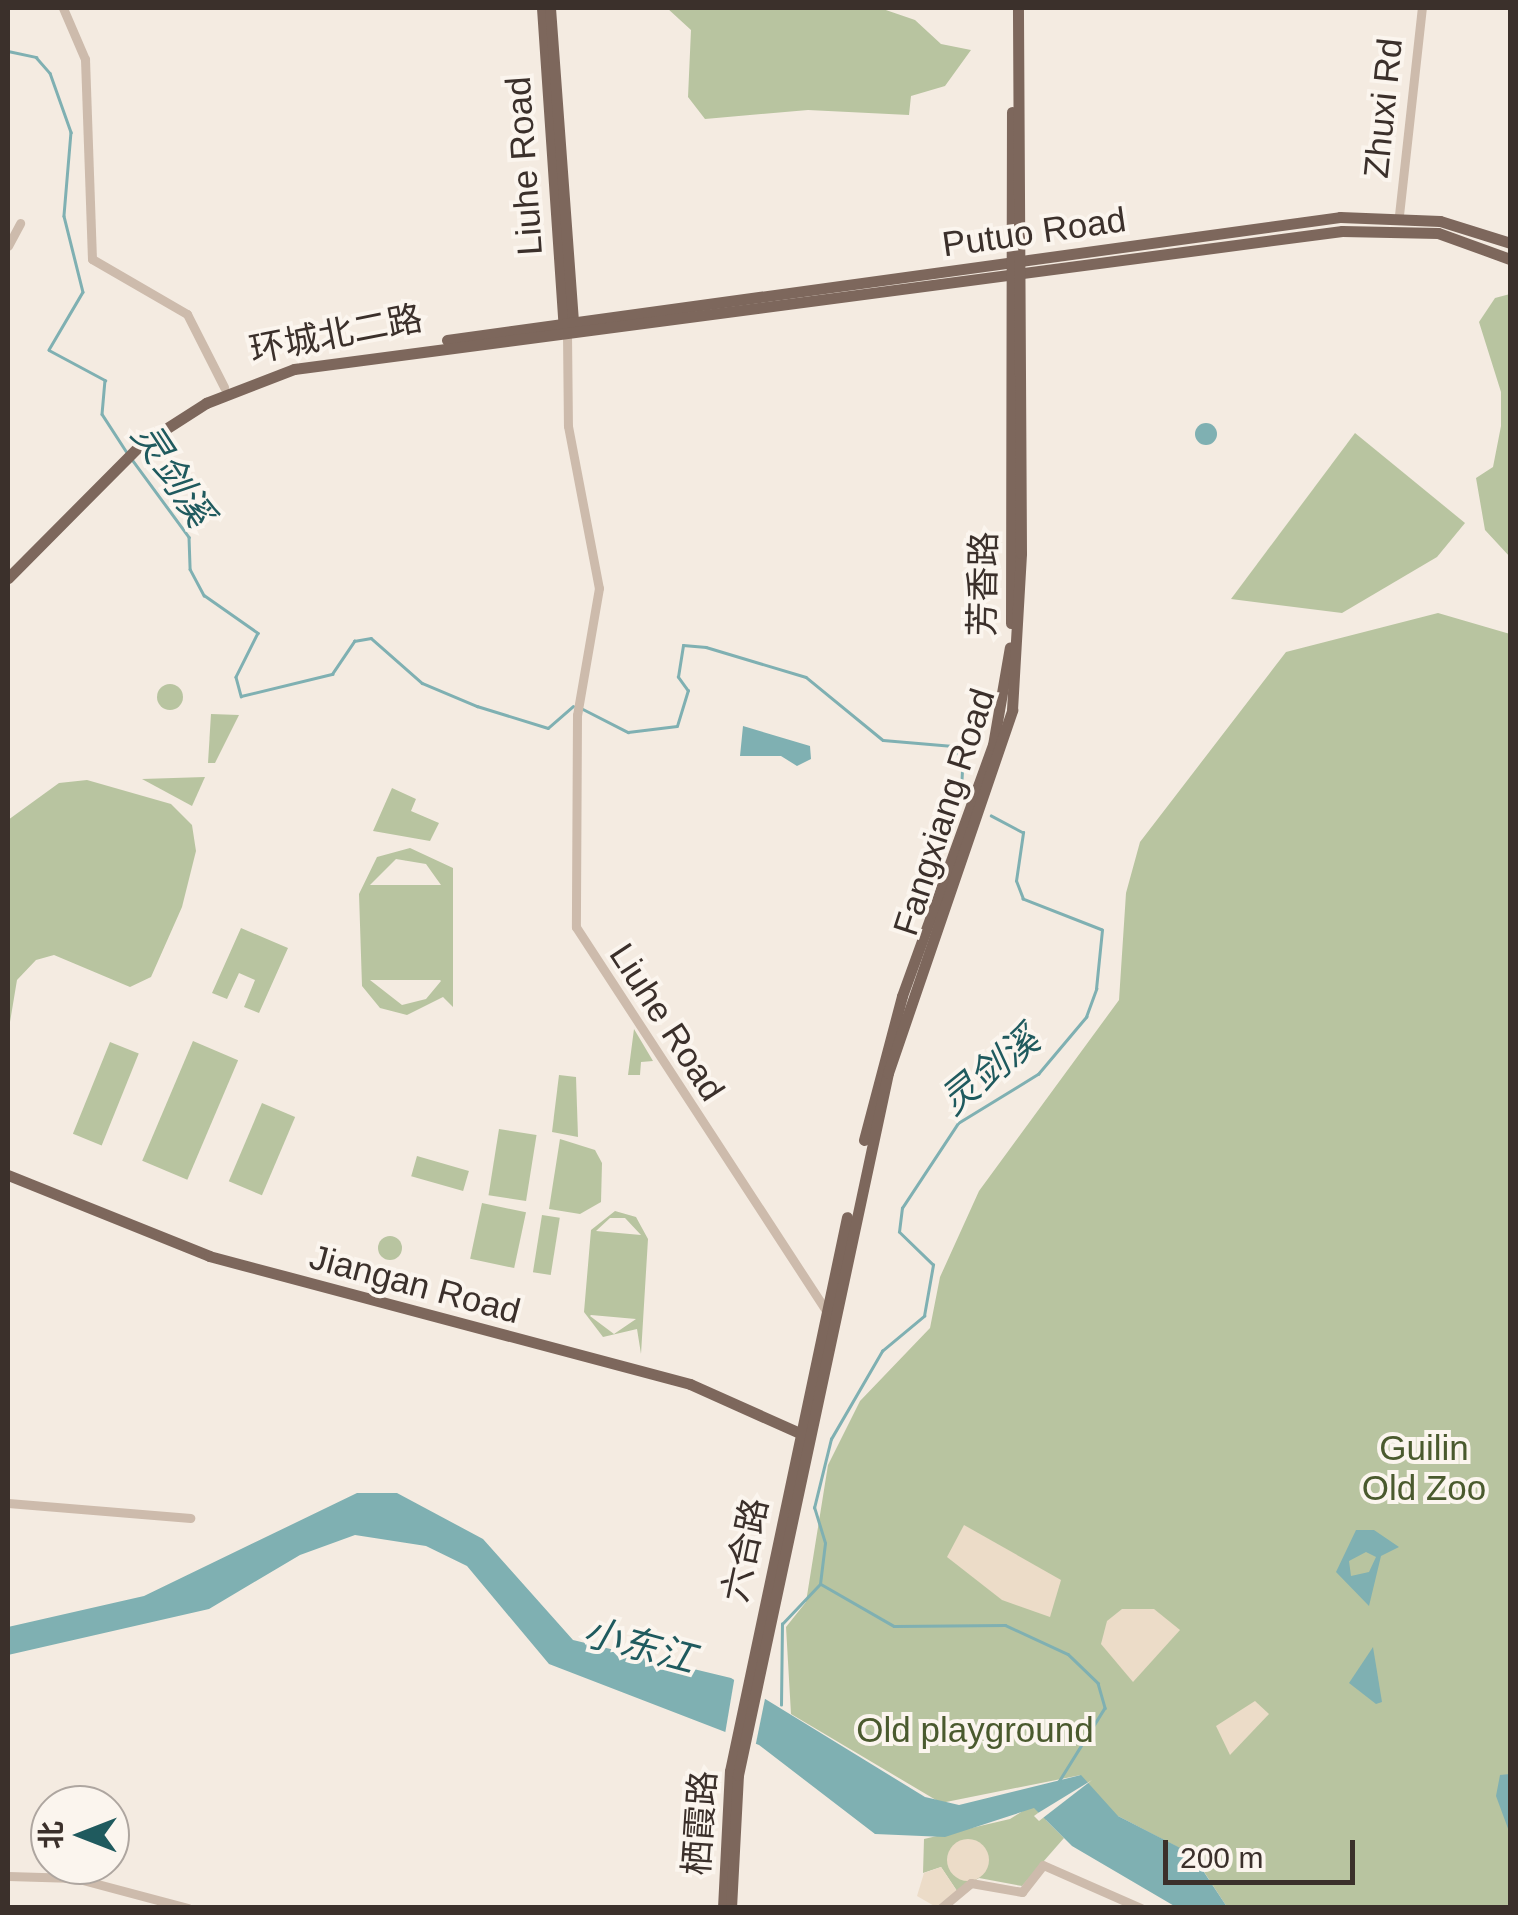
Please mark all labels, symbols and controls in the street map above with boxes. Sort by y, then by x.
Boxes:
street label: Zhuxi Rd [1355,36,1411,180]
street label: Liuhe Road [497,75,551,257]
street label: Putuo Road [940,198,1128,266]
street label: 环城北二路 [246,297,426,371]
water label: 灵剑溪 [122,415,222,535]
street label: 芳香路 [961,531,1005,637]
street label: Fangxiang Road [884,683,1004,941]
street label: Liuhe Road [601,935,733,1109]
water label: 灵剑溪 [931,1017,1049,1125]
street label: Jiangan Road [305,1236,525,1332]
park label: Guilin Old Zoo [1362,1427,1486,1509]
street label: 六合路 [714,1494,776,1606]
water label: 小东江 [578,1609,700,1683]
park label: Old playground [856,1709,1094,1751]
street label: 栖霞路 [675,1769,725,1877]
north arrow [30,1785,130,1885]
scale bar [1168,1820,1360,1882]
text: 北 [36,1821,67,1849]
text: 200 m [1180,1841,1263,1874]

